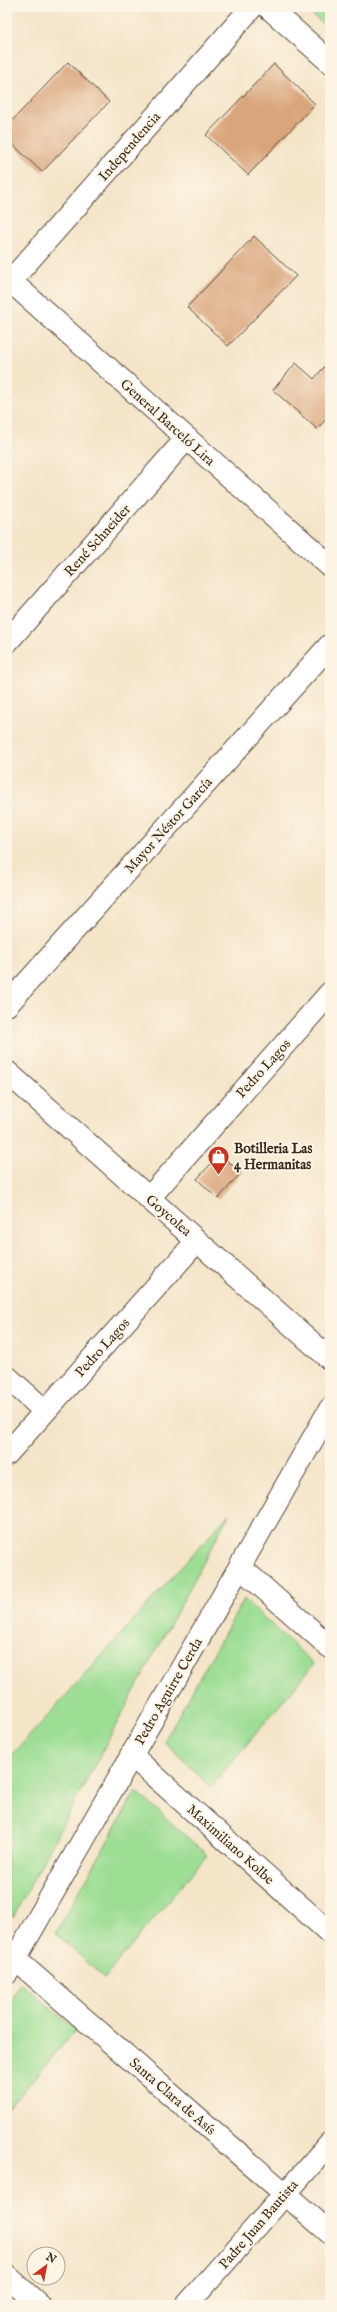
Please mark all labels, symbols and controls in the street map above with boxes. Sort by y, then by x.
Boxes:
street label: Independencia [95,108,165,185]
street label: General Barceló Lira [116,375,219,471]
street label: René Schneider [61,501,135,581]
street label: Mayor Néstor García [121,773,217,877]
street label: Pedro Lagos [232,1035,295,1102]
place label: Botilleria Las 4 Hermanitas [234,1140,312,1174]
shop icon: Botilleria Las 4 Hermanitas [206,1143,232,1176]
street label: Goycolea [142,1191,196,1241]
street label: Pedro Lagos [71,1314,134,1381]
street label: Pedro Aguirre Cerda [131,1634,207,1748]
street label: Maximiliano Kolbe [183,1801,278,1889]
street label: Santa Clara de Asís [125,2054,219,2139]
street label: Padre Juan Bautista [215,2176,303,2273]
north arrow [26,2246,66,2286]
text: N [42,2249,59,2267]

